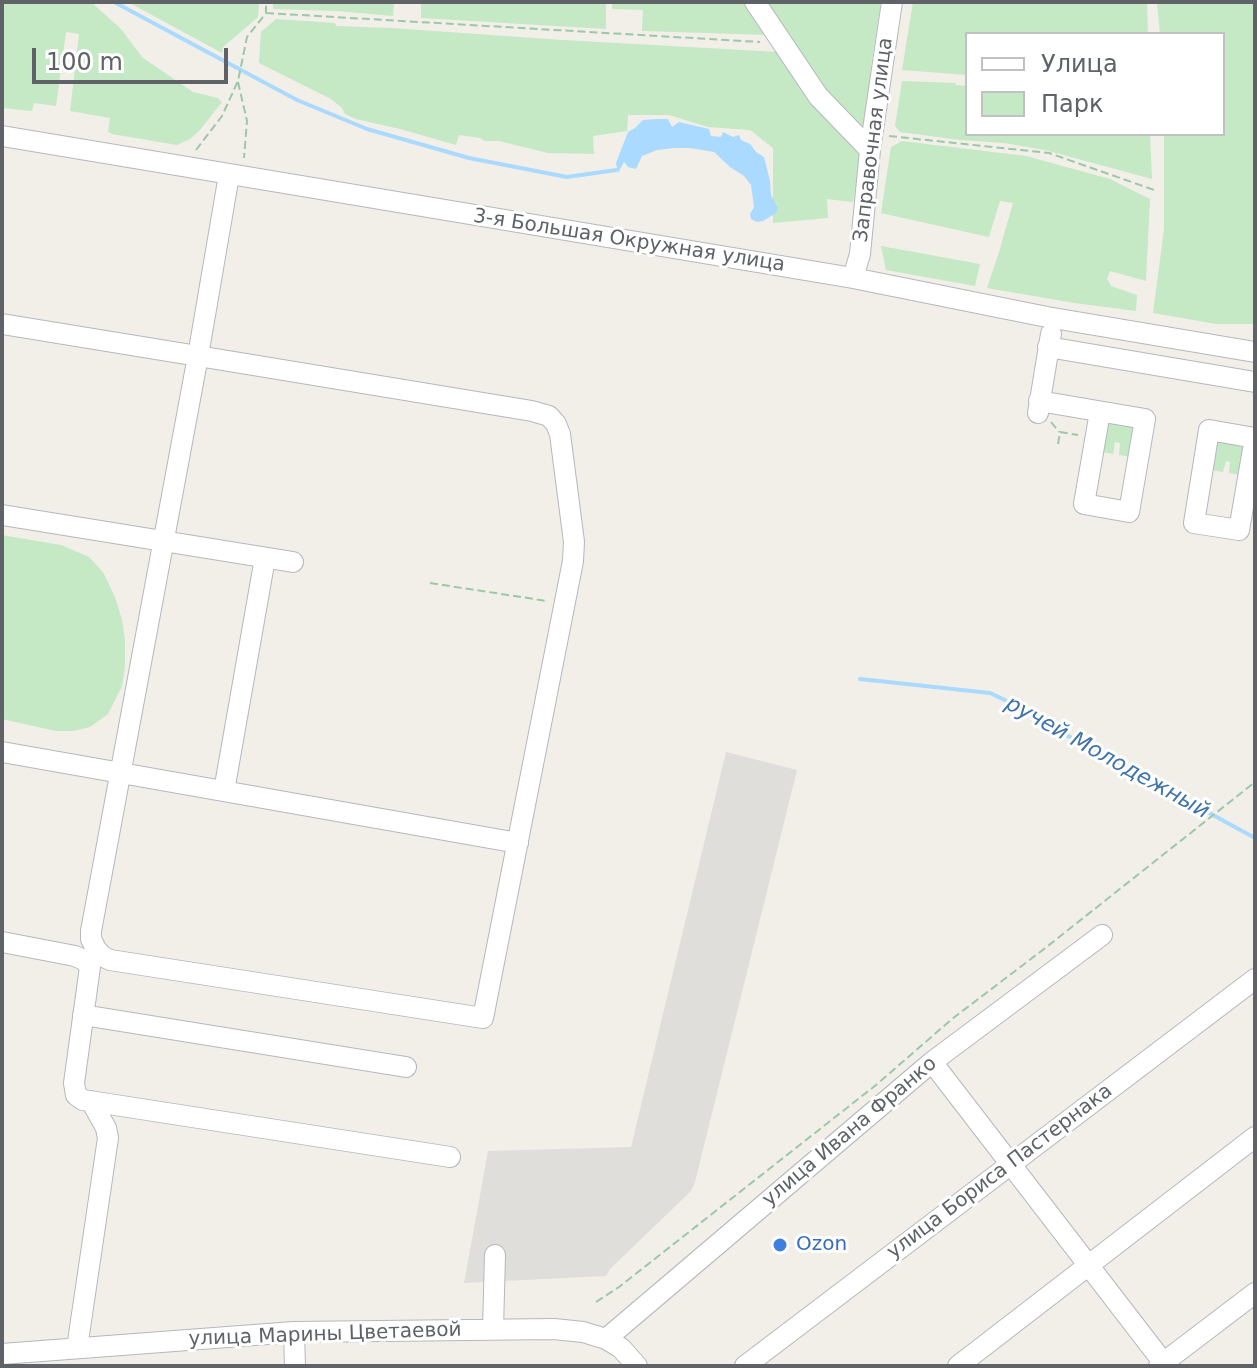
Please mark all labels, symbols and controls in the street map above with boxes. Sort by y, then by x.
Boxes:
scale bar [36,32,232,82]
legend [965,32,1225,136]
street label: Заправочная улица [850,36,898,244]
text: 100 m [46,48,123,76]
text: Улица [1041,50,1118,78]
text: Парк [1041,90,1103,118]
street label: 3-я Большая Окружная улица [471,204,787,278]
water label: ручей Молодежный [1000,691,1214,825]
street label: улица Ивана Франко [758,1052,942,1212]
street label: улица Бориса Пастернака [883,1079,1117,1265]
place label: Ozon [796,1233,847,1257]
marker: Ozon [771,1236,789,1254]
street label: улица Марины Цветаевой [188,1318,462,1352]

